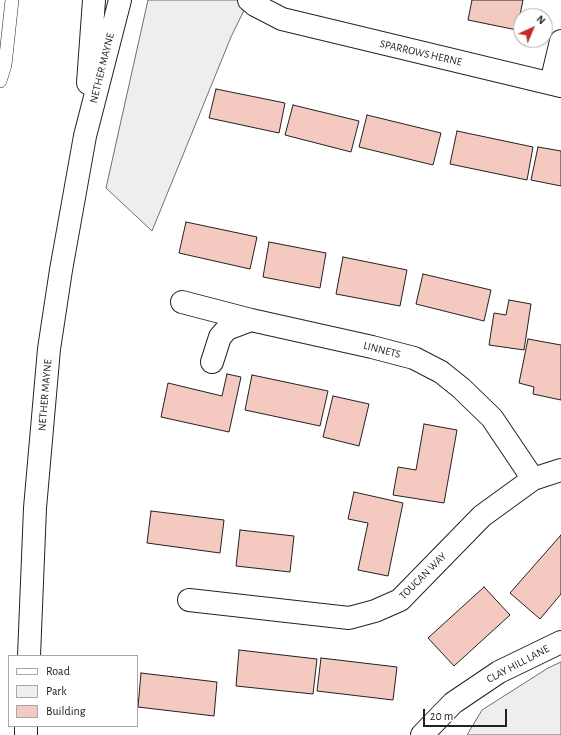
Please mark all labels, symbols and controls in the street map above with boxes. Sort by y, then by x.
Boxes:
north arrow [513,8,553,48]
text: N [534,13,548,26]
street label: NETHER MAYNE [87,31,117,105]
street label: SPARROWS HERNE [379,37,463,69]
street label: LINNETS [362,339,402,361]
street label: NETHER MAYNE [35,359,55,431]
street label: TOUCAN WAY [397,550,449,602]
street label: CLAY HILL LANE [484,642,552,686]
legend [8,655,138,727]
text: Road [46,665,70,677]
text: Park [46,685,67,697]
scale bar [425,701,509,727]
text: Building [46,705,86,717]
text: 20 m [430,710,453,722]

